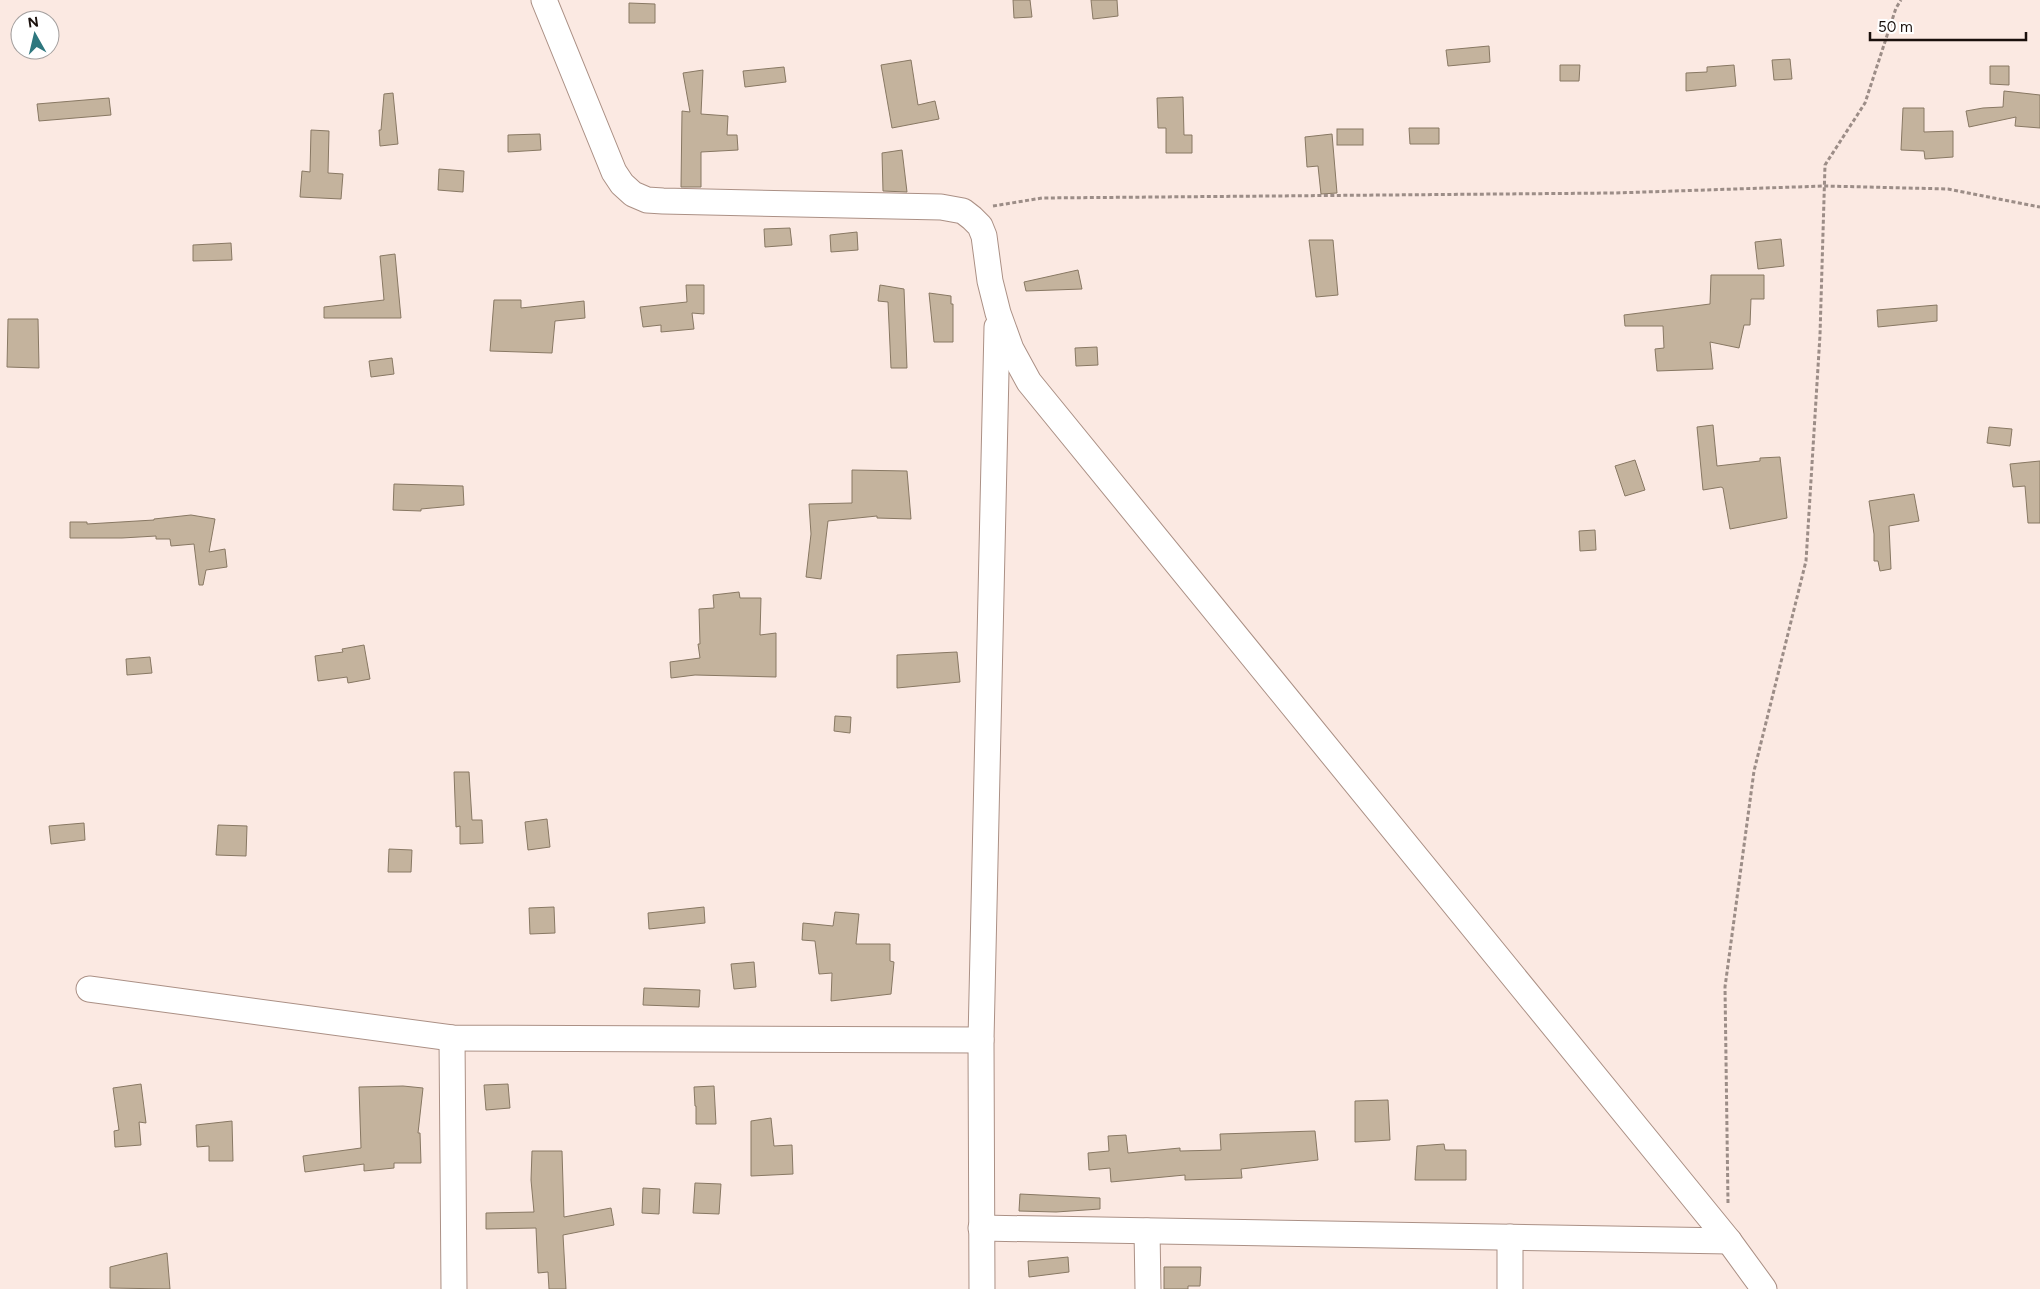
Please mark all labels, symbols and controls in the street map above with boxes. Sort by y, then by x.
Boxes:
north arrow [10,10,60,60]
scale bar [1870,10,2026,42]
text: N [27,13,40,32]
text: 50 m [1878,18,1913,36]

